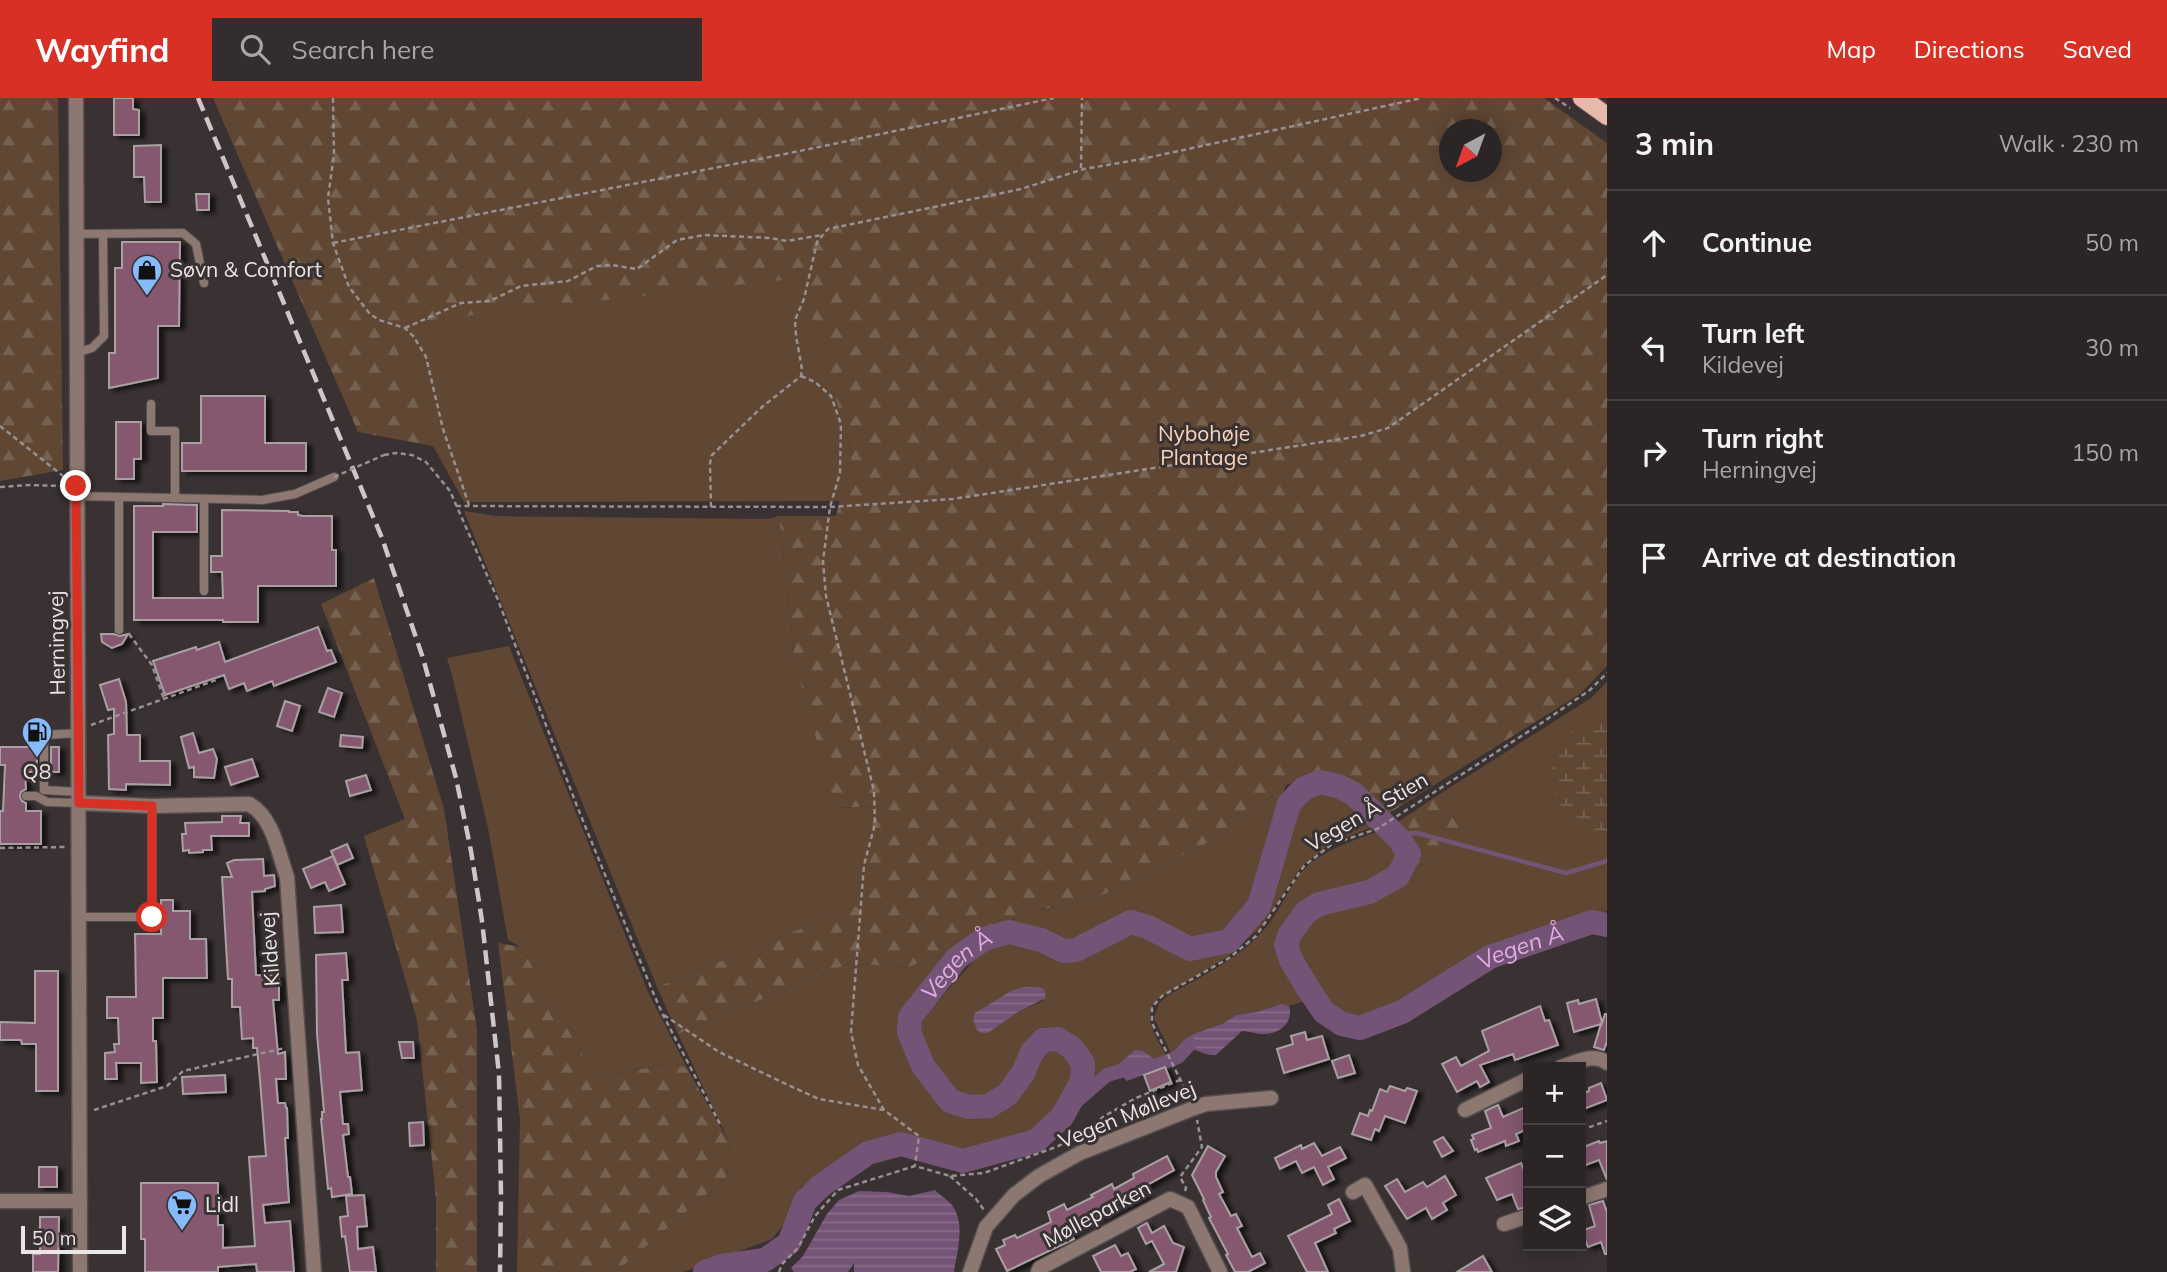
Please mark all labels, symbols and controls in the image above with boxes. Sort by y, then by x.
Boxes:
search box [212,18,702,81]
text: Wayfind [35,29,170,70]
icon: search [236,30,274,68]
text: Search here [292,33,434,66]
text: Map [1826,34,1876,64]
text: Directions [1914,34,2025,64]
text: Saved [2063,34,2132,64]
north arrow [1439,119,1502,182]
text: 3 min [1635,125,1714,163]
text: Walk · 230 m [1999,129,2139,158]
icon: ahead [1635,224,1673,262]
text: Continue [1702,226,1812,259]
text: 50 m [2085,228,2139,257]
shop icon: Søvn & Comfort [130,253,164,297]
place label: Søvn & Comfort [170,256,322,282]
text: Turn left [1702,317,1804,350]
icon: left [1635,329,1673,367]
text: 30 m [2085,333,2139,362]
text: Kildevej [1702,350,1784,379]
park label: Nybohøje Plantage [1158,420,1250,470]
text: Turn right [1702,422,1823,455]
icon: right [1635,434,1673,472]
text: 150 m [2071,438,2139,467]
text: Herningvej [1702,455,1817,484]
route end [60,470,91,501]
icon: arrive [1635,539,1673,577]
text: Arrive at destination [1702,541,1957,574]
street label: Herningvej [42,590,70,696]
fuel station icon: Q8 [20,715,54,759]
place label: Q8 [23,758,51,784]
street label: Vegen Å Stien [1301,766,1432,857]
route start [136,901,167,932]
street label: Kildevej [253,911,285,987]
water label: Vegen Å [1471,918,1567,976]
water label: Vegen Å [914,923,998,1006]
map controls [1523,1062,1586,1251]
button: + [1523,1062,1586,1125]
street label: Vegen Møllevej [1054,1075,1199,1153]
button: − [1523,1125,1586,1188]
street label: Mølleparken [1038,1174,1155,1252]
supermarket icon: Lidl [165,1188,199,1232]
button: layers [1523,1188,1586,1251]
place label: Lidl [205,1191,239,1217]
scale bar [21,1223,126,1255]
text: 50 m [32,1226,76,1250]

